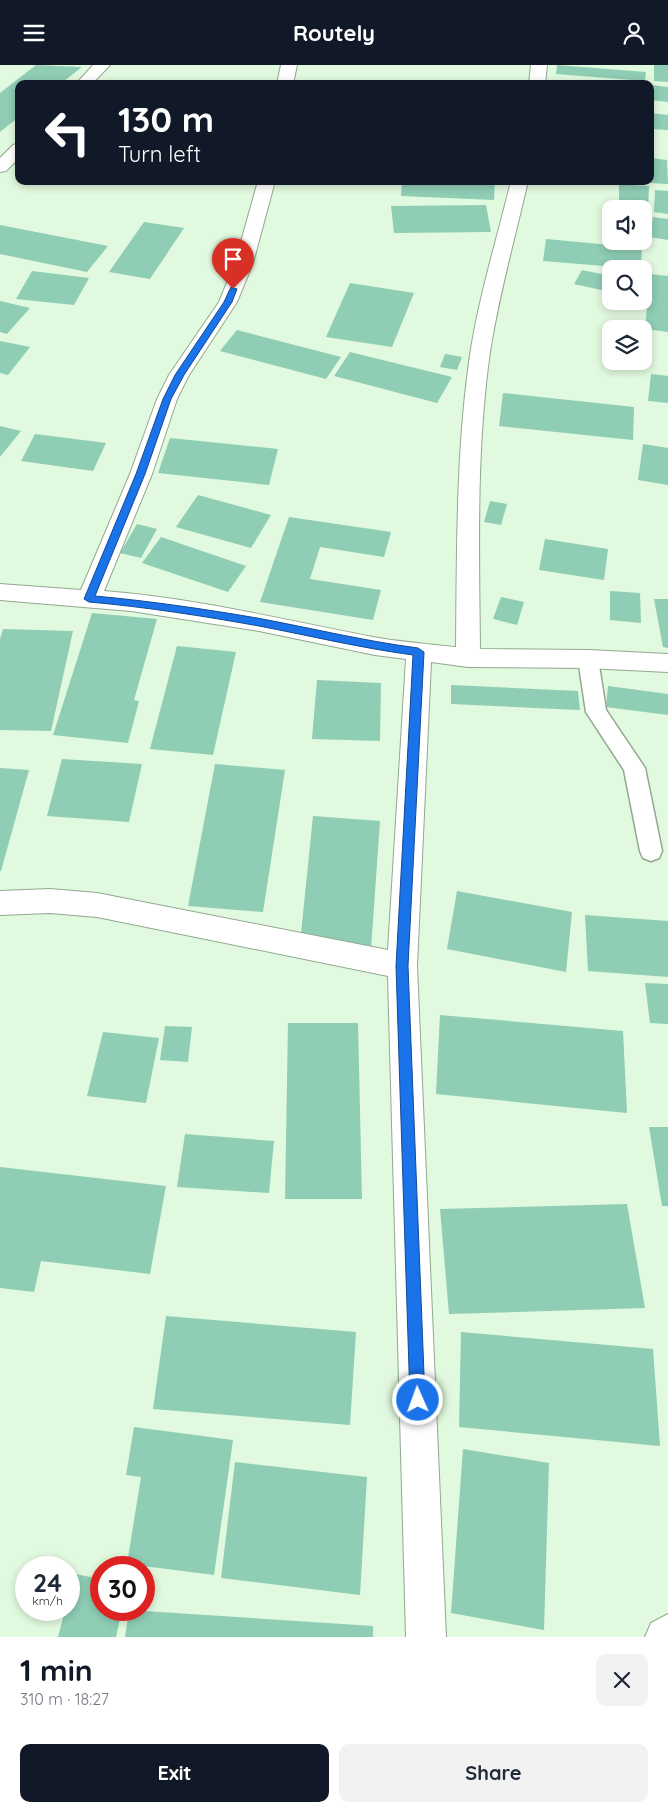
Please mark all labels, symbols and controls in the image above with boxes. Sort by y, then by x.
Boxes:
icon: menu [20,19,48,47]
text: Routely [293,19,375,47]
icon: person [620,19,648,47]
text: 130 m [118,97,214,141]
icon: left [35,100,100,165]
text: Turn left [118,140,201,168]
map controls [602,200,652,370]
button: sound [602,200,652,250]
pin [212,238,254,289]
icon: arrive [219,245,247,273]
button: search [602,260,652,310]
button: layers [602,320,652,370]
position arrow [391,1373,443,1425]
speed limit sign: 30 [90,1556,155,1621]
text: 24 [33,1567,62,1598]
text: km/h [32,1593,63,1608]
text: 1 min [20,1651,93,1689]
button: close [596,1654,648,1706]
text: 310 m · 18:27 [20,1689,109,1709]
button: Exit [20,1744,329,1802]
button: Share [339,1744,648,1802]

